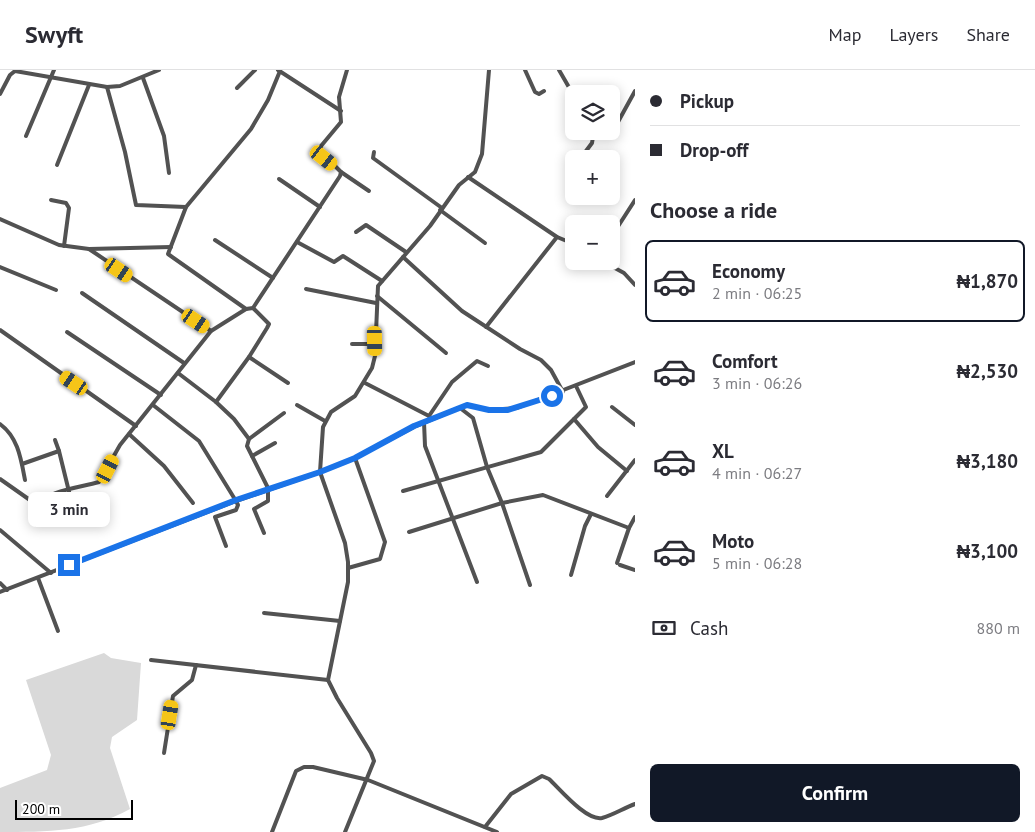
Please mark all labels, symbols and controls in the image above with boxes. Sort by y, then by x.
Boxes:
text: Swyft [25,19,83,50]
text: Map [829,23,861,46]
text: Layers [889,23,938,46]
text: Share [966,23,1010,46]
map controls [565,85,620,270]
button: layers [565,85,620,140]
text: Pickup [680,89,734,113]
text: Drop-off [680,138,748,162]
car [307,143,340,173]
button: + [565,150,620,205]
text: Choose a ride [650,196,777,224]
button: − [565,215,620,270]
car [102,255,135,285]
icon: car [652,259,697,304]
text: Economy [712,259,785,283]
text: ₦1,870 [956,269,1018,293]
text: 2 min · 06:25 [712,283,802,303]
car [179,306,212,336]
car [367,326,382,356]
icon: car [652,349,697,394]
text: Comfort [712,349,778,373]
text: ₦2,530 [956,359,1018,383]
car [57,368,90,398]
text: 3 min · 06:26 [712,373,802,393]
route start [541,385,563,407]
icon: car [652,439,697,484]
text: XL [712,439,734,463]
text: ₦3,180 [956,449,1018,473]
car [94,452,121,486]
text: 4 min · 06:27 [712,463,802,483]
callout: 3 min [28,492,110,528]
text: 3 min [49,499,89,519]
icon: car [652,529,697,574]
text: Moto [712,529,754,553]
text: ₦3,100 [956,539,1018,563]
text: 5 min · 06:28 [712,553,802,573]
route end [58,554,80,576]
icon: cash [650,614,678,642]
text: Cash [690,616,728,640]
text: 880 m [977,618,1020,638]
car [160,699,179,731]
button: Confirm [650,764,1020,822]
scale bar [15,797,132,820]
text: 200 m [22,800,60,818]

